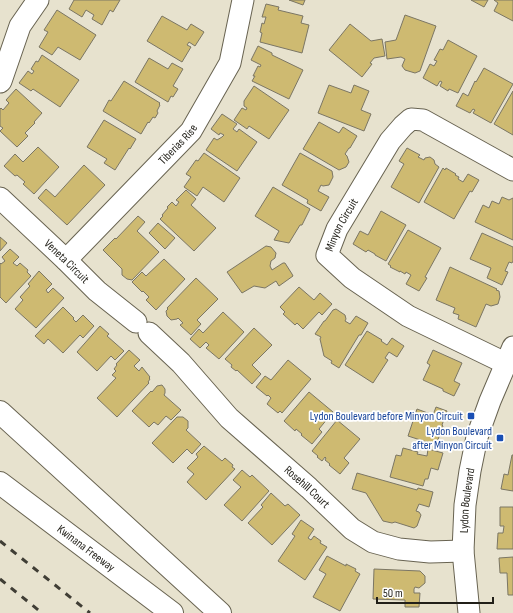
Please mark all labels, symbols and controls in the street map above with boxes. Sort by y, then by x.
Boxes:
street label: Tiberias Rise [155,121,201,168]
street label: Minyon Circuit [322,195,362,254]
street label: Veneta Circuit [41,236,93,287]
place label: Lydon Boulevard before Minyon Circuit [310,409,463,424]
marker: Lydon Boulevard before Minyon Circuit [466,411,476,421]
place label: Lydon Boulevard after Minyon Circuit [412,424,492,453]
marker: Lydon Boulevard after Minyon Circuit [495,433,505,443]
street label: Rosehill Court [281,462,333,512]
street label: Lydon Boulevard [456,466,478,533]
street label: Kwinana Freeway [54,521,118,575]
scale bar [377,579,493,605]
text: 50 m [383,586,403,601]

